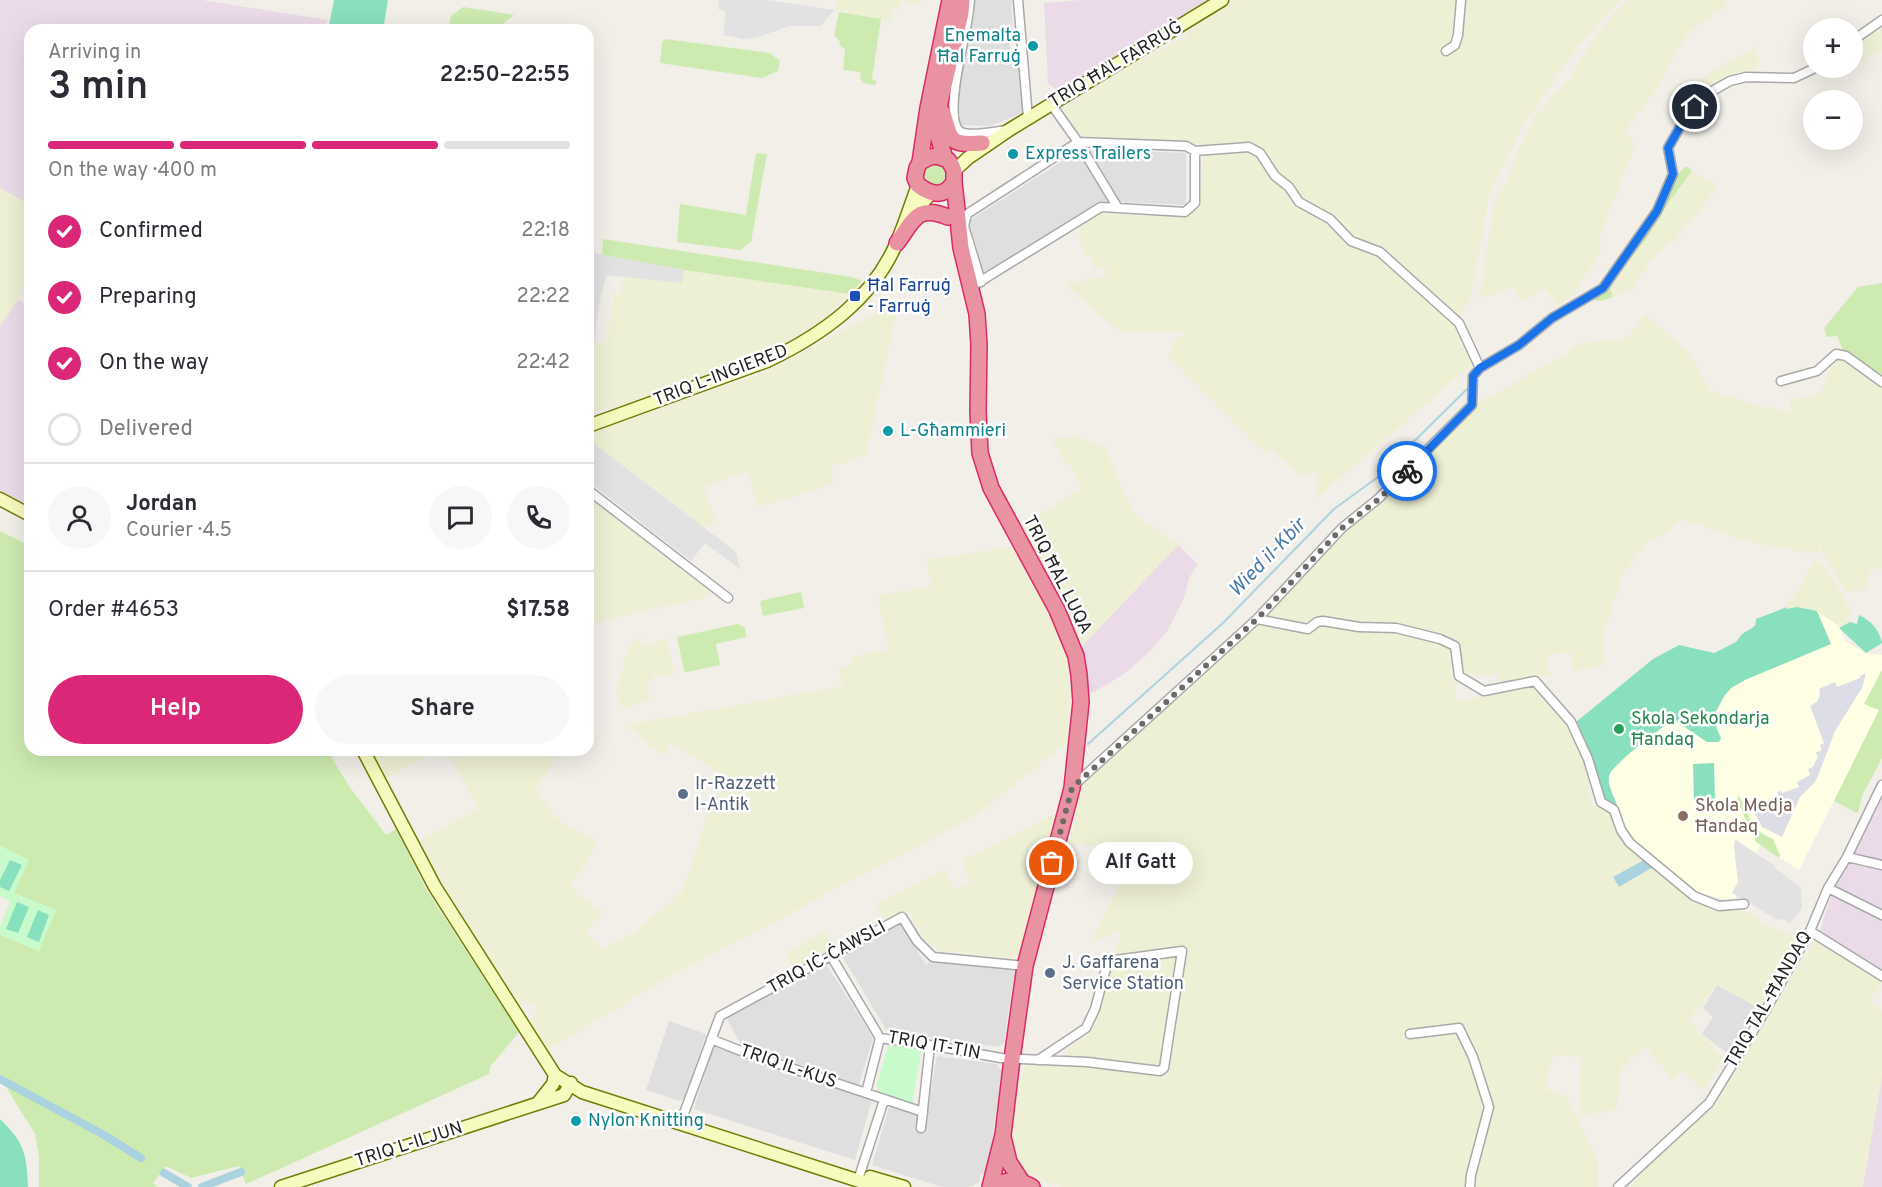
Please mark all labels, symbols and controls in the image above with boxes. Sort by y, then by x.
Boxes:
street label: TRIQ ĦAL FARRUĠ [1044,14,1187,114]
map controls [1803,18,1863,150]
button: + [1803,18,1863,78]
place label: Enemalta Ħal Farruġ [937,25,1021,69]
marker: Enemalta Ħal Farruġ [1026,39,1040,53]
text: Arriving in [48,40,141,66]
text: 22:50–22:55 [440,62,570,89]
text: 3 min [48,64,148,113]
pin [1669,81,1720,132]
icon: home [1678,90,1711,123]
button: − [1803,90,1863,150]
place label: Express Trailers [1025,143,1151,166]
marker: Express Trailers [1006,147,1020,161]
text: On the way · 400 m [48,158,217,184]
icon: check [48,215,81,248]
text: Confirmed [99,218,203,245]
text: 22:18 [521,218,570,244]
place label: Ħal Farruġ - Farruġ [867,275,951,319]
icon: check [48,281,81,314]
text: Preparing [99,284,197,311]
text: 22:22 [517,284,570,310]
marker: Ħal Farruġ - Farruġ [848,289,862,303]
street label: TRIQ L-INGIERED [650,340,792,412]
icon: check [48,347,81,380]
text: On the way [99,350,209,377]
text: 22:42 [516,350,570,376]
text: Delivered [99,416,193,443]
place label: L-Għammieri [900,420,1006,443]
marker: L-Għammieri [881,424,895,438]
courier [1377,441,1437,501]
icon: bike [1391,455,1424,488]
button: person [48,486,111,549]
button: chat [429,486,492,549]
button: phone [507,486,570,549]
text: Jordan [126,491,197,518]
street label: TRIQ ĦAL LUQA [1017,512,1097,638]
water label: Wied il-Kbir [1224,512,1313,603]
text: Courier · 4.5 [126,518,232,544]
text: Order #4653 [48,597,179,624]
text: $17.58 [506,597,570,624]
button: Help [48,675,303,744]
button: Share [315,675,570,744]
place label: Skola Sekondarja Ħandaq [1631,708,1770,752]
marker: Skola Sekondarja Ħandaq [1612,722,1626,736]
place label: Ir-Razzett l-Antik [695,773,776,817]
marker: Ir-Razzett l-Antik [676,787,690,801]
place label: Skola Medja Ħandaq [1695,795,1792,839]
marker: Skola Medja Ħandaq [1676,809,1690,823]
pin [1026,837,1077,888]
callout: Alf Gatt [1088,842,1193,884]
icon: bag [1035,846,1068,879]
text: Alf Gatt [1105,850,1176,876]
street label: TRIQ IĊ-ĊAWSLI [763,914,890,1000]
street label: TRIQ TAL-ĦANDAQ [1720,927,1818,1073]
place label: J. Gaffarena Service Station [1062,952,1184,996]
marker: J. Gaffarena Service Station [1043,966,1057,980]
street label: TRIQ IT-TIN [886,1027,982,1065]
street label: TRIQ IL-KUS [736,1040,840,1094]
place label: Nylon Knitting [588,1110,704,1133]
marker: Nylon Knitting [569,1114,583,1128]
street label: TRIQ L-ILJUN [352,1117,466,1173]

